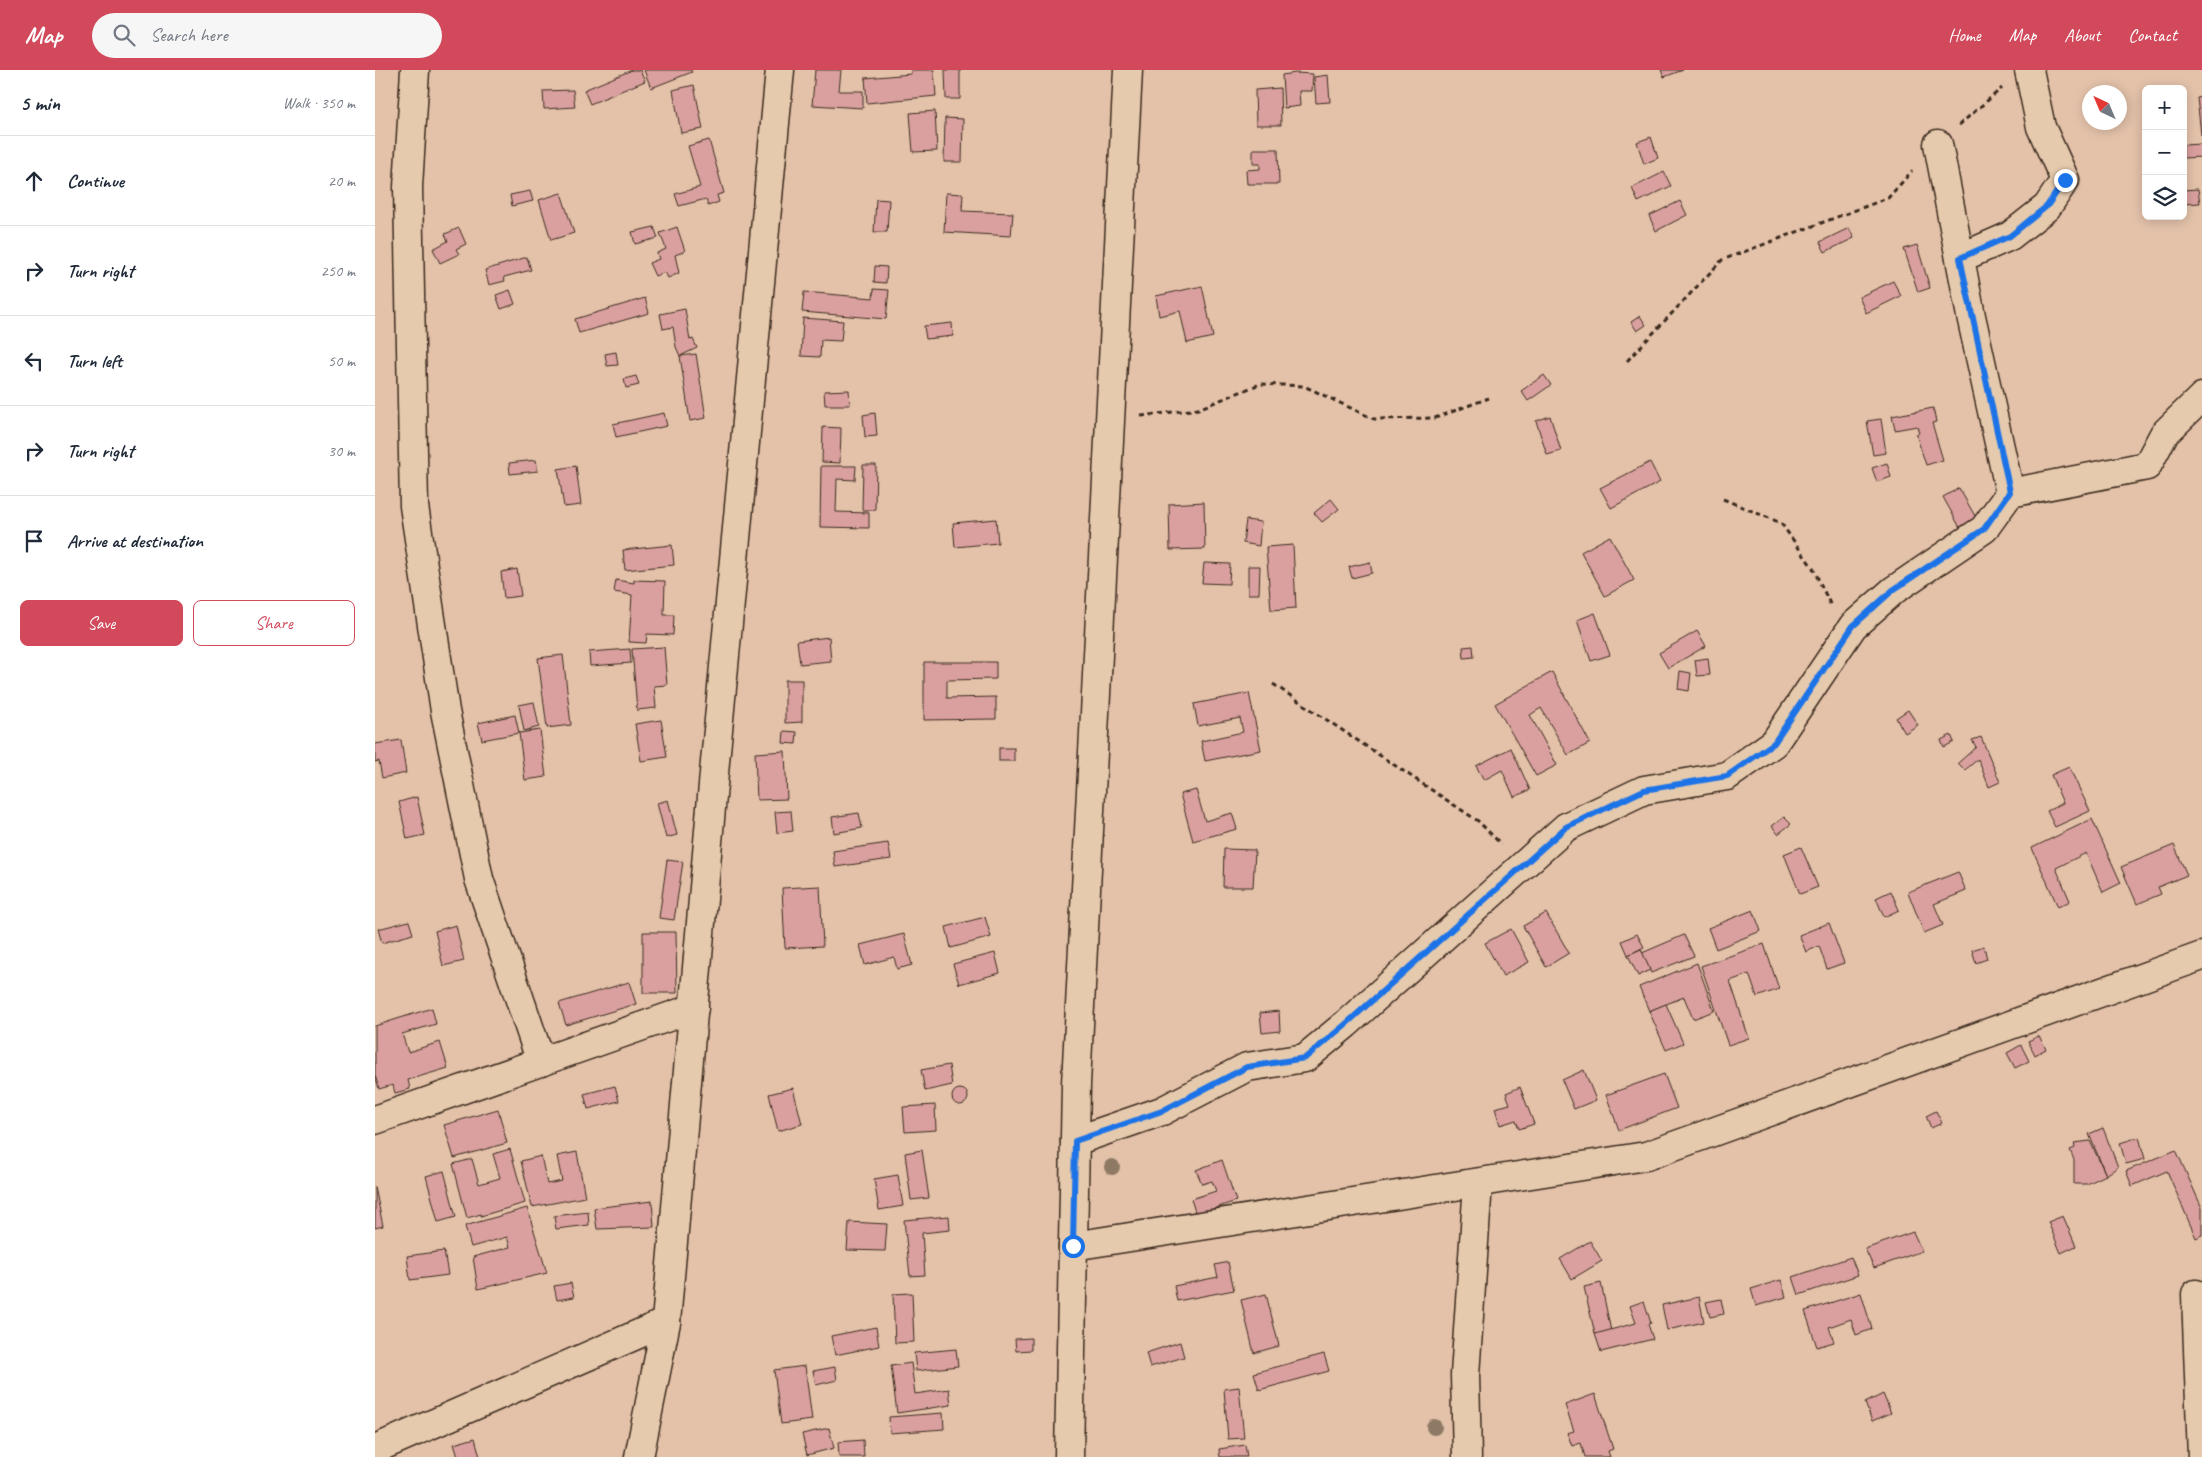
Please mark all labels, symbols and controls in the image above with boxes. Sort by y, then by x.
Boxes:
search box [92,13,442,58]
text: Map [25,20,62,50]
icon: search [110,21,138,49]
text: Search here [150,23,228,47]
text: Home [1948,24,1981,46]
text: Map [2009,24,2036,46]
text: About [2064,24,2100,46]
text: Contact [2128,24,2177,46]
north arrow [2082,85,2127,130]
map controls [2142,85,2187,220]
button: + [2142,85,2187,130]
text: 5 min [20,90,60,116]
text: Walk · 350 m [283,93,355,113]
button: − [2142,130,2187,175]
icon: ahead [20,167,48,195]
text: Continue [67,169,124,193]
route end [2054,169,2077,192]
text: 20 m [328,171,355,191]
button: layers [2142,175,2187,220]
icon: right [20,257,48,285]
text: Turn right [67,259,134,283]
text: 250 m [321,261,355,281]
icon: left [20,347,48,375]
text: Turn left [67,349,122,373]
text: 50 m [328,351,355,371]
icon: right [20,437,48,465]
text: Turn right [67,439,134,463]
text: 30 m [328,441,355,461]
icon: arrive [20,527,48,555]
text: Arrive at destination [67,529,203,553]
button: Save [20,600,183,646]
button: Share [193,600,355,646]
route start [1062,1235,1085,1258]

